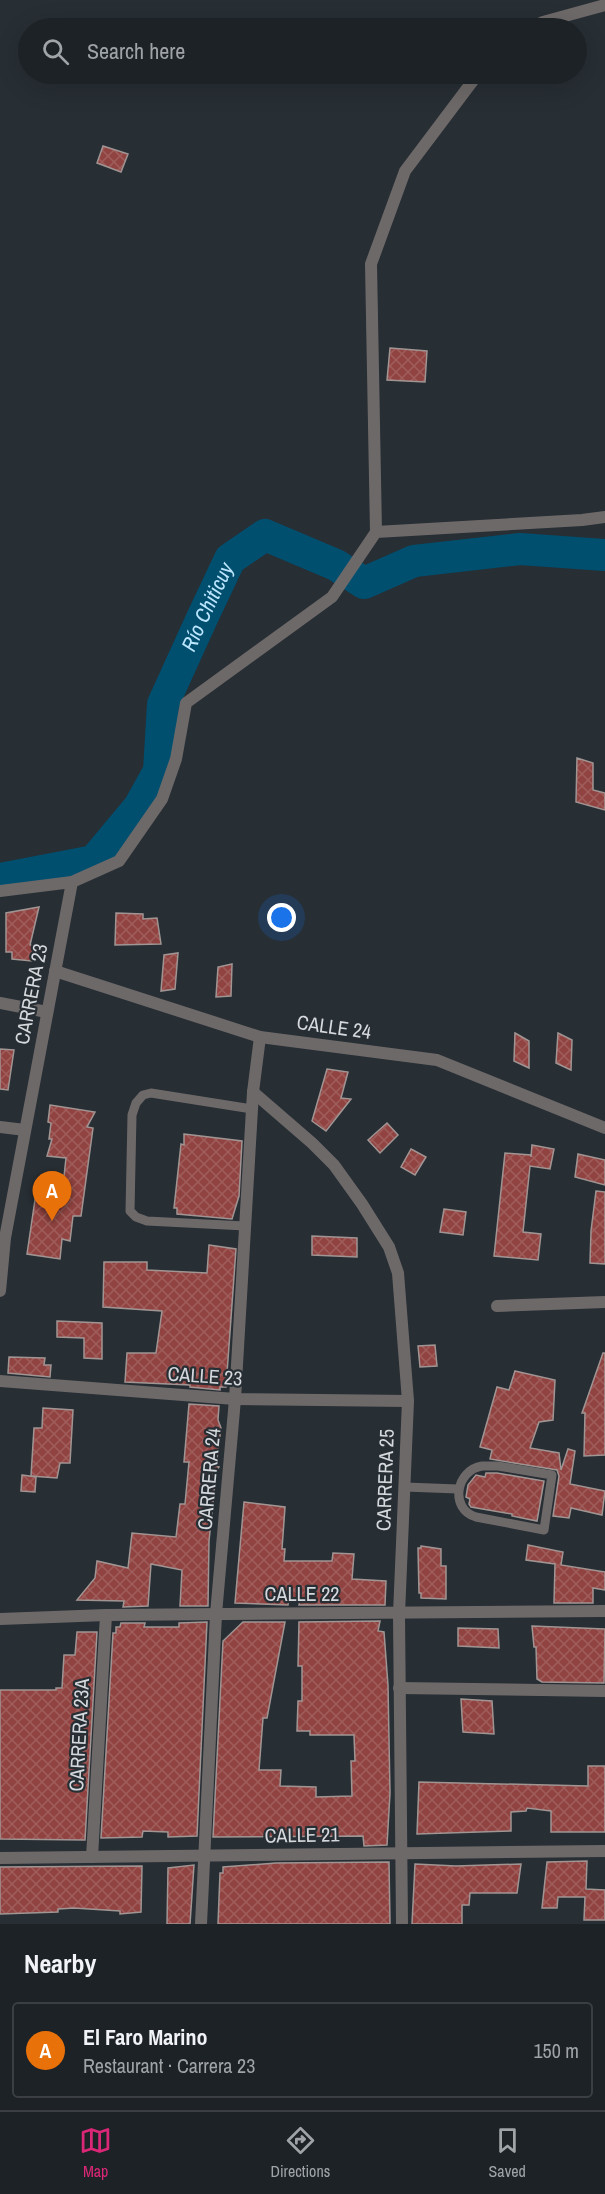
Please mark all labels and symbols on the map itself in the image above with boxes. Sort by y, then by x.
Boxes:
water label: Río Chiticuy [174,556,241,656]
your location [267,903,296,932]
street label: CARRERA 23 [8,941,54,1047]
street label: CALLE 24 [295,1008,373,1045]
pin: A [32,1172,72,1221]
street label: CALLE 23 [167,1359,243,1392]
street label: CARRERA 24 [191,1427,226,1531]
street label: CARRERA 25 [369,1428,400,1531]
street label: CALLE 22 [265,1580,339,1607]
street label: CARRERA 23A [62,1678,95,1792]
street label: CALLE 21 [264,1820,340,1849]

